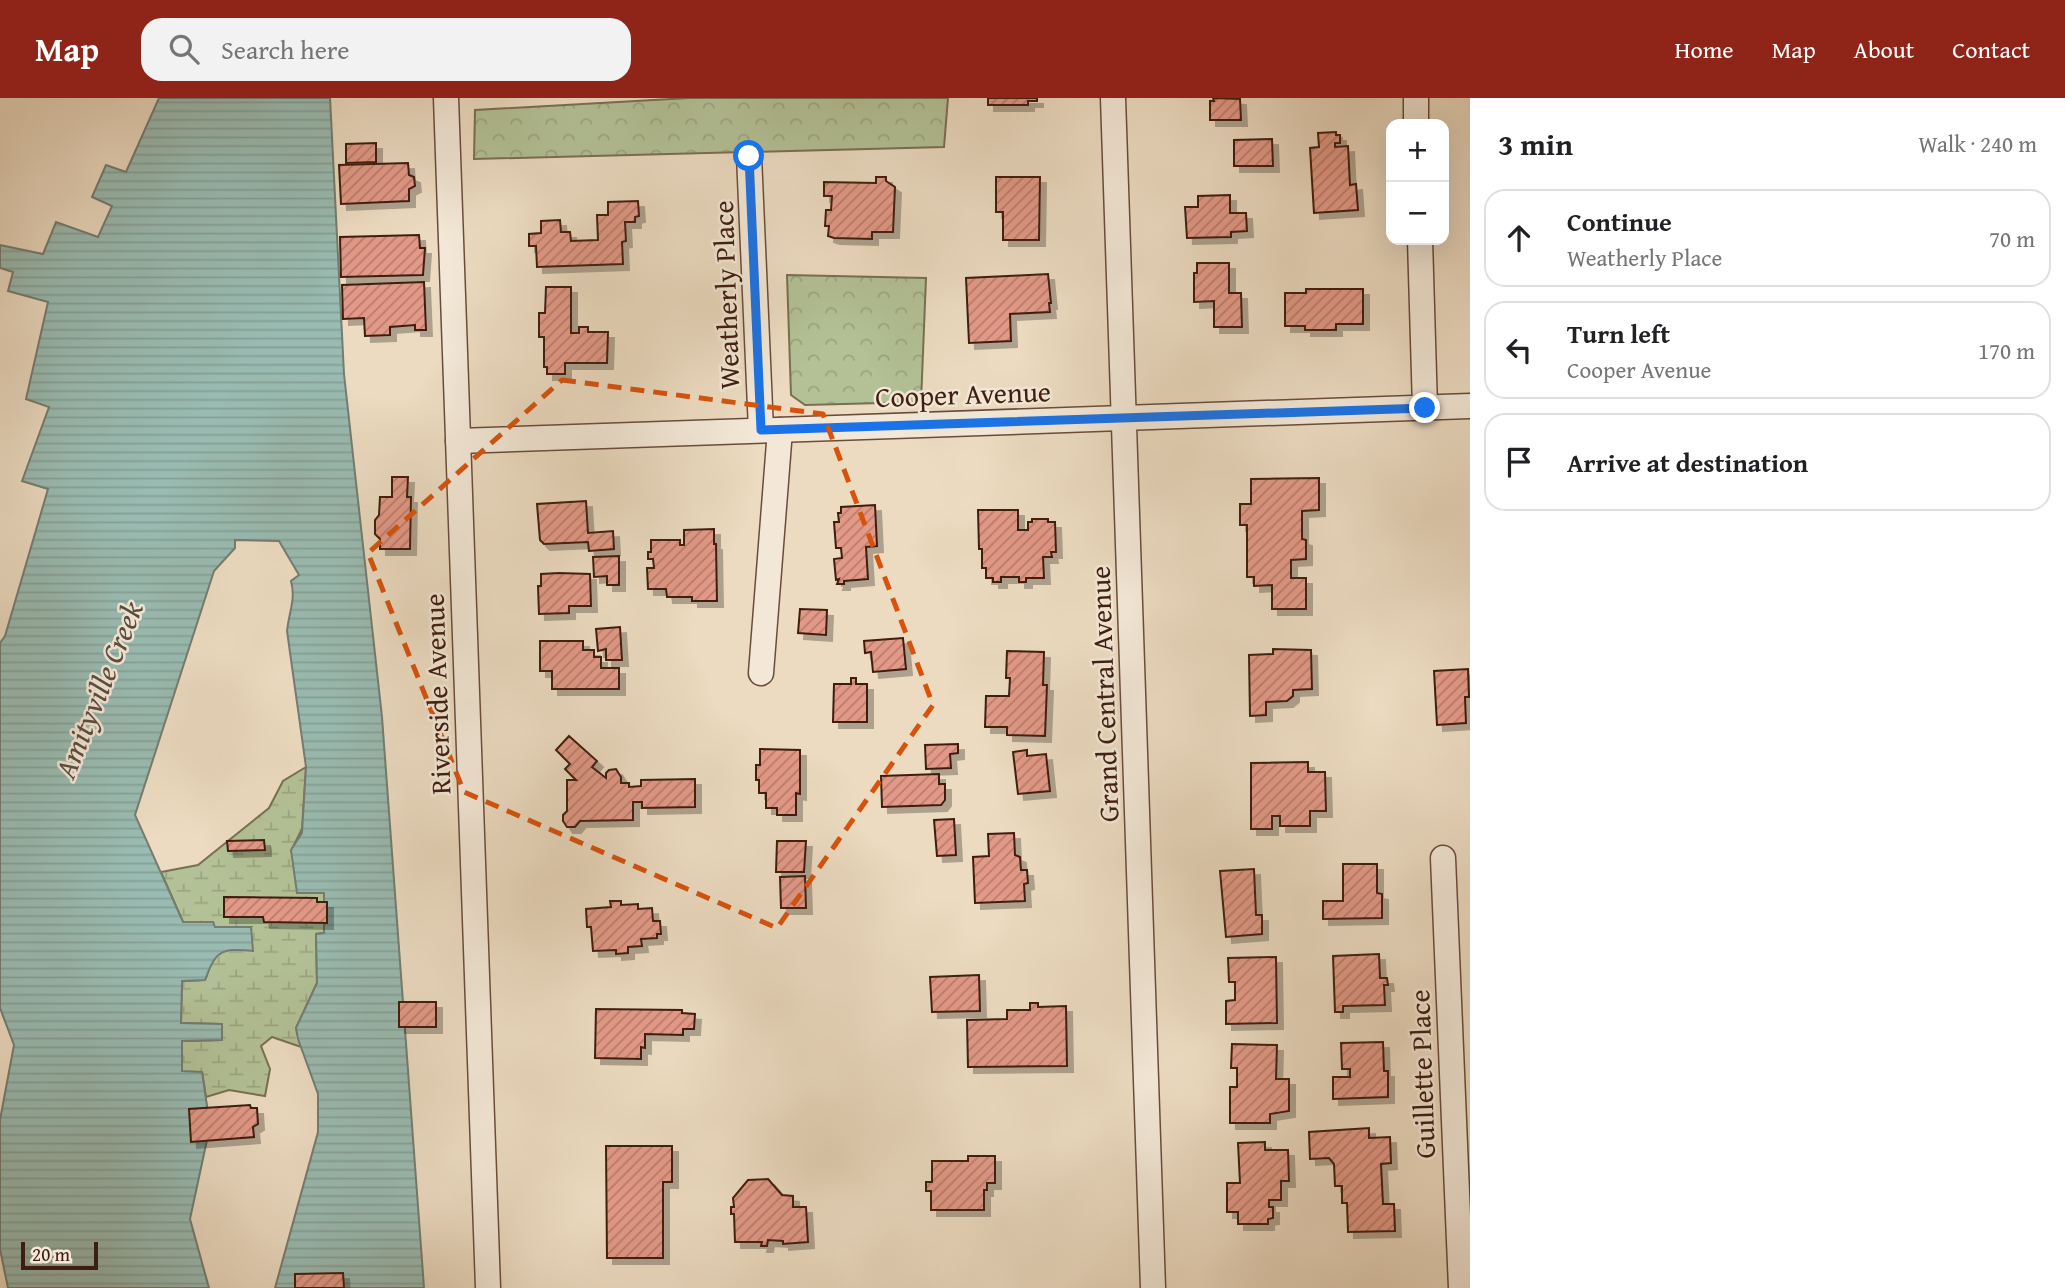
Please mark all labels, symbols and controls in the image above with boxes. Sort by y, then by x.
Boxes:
search box [141,18,631,81]
text: Map [35,25,99,73]
icon: search [165,30,203,68]
text: Search here [221,30,349,69]
text: Home [1675,32,1734,67]
text: Map [1772,32,1816,67]
text: About [1854,32,1914,67]
text: Contact [1952,32,2030,67]
map controls [1386,119,1449,245]
button: + [1386,119,1449,182]
text: 3 min [1498,122,1573,166]
text: Walk · 240 m [1918,127,2037,160]
route start [733,140,764,171]
button: − [1386,182,1449,245]
street label: Weatherly Place [702,200,749,390]
text: Continue [1567,202,1672,241]
icon: ahead [1500,219,1538,257]
text: 70 m [1989,222,2035,255]
text: Weatherly Place [1567,241,1722,274]
text: Turn left [1567,314,1670,353]
icon: left [1500,331,1538,369]
text: 170 m [1978,334,2035,367]
text: Cooper Avenue [1567,353,1711,386]
street label: Cooper Avenue [874,370,1052,417]
route end [1409,392,1440,423]
icon: arrive [1500,443,1538,481]
text: Arrive at destination [1567,443,1808,482]
street label: Grand Central Avenue [1079,565,1128,823]
street label: Riverside Avenue [413,593,460,795]
water label: Amityville Creek [42,594,154,786]
street label: Guillette Place [1398,989,1445,1159]
scale bar [21,1239,98,1271]
text: 20 m [32,1240,70,1268]

